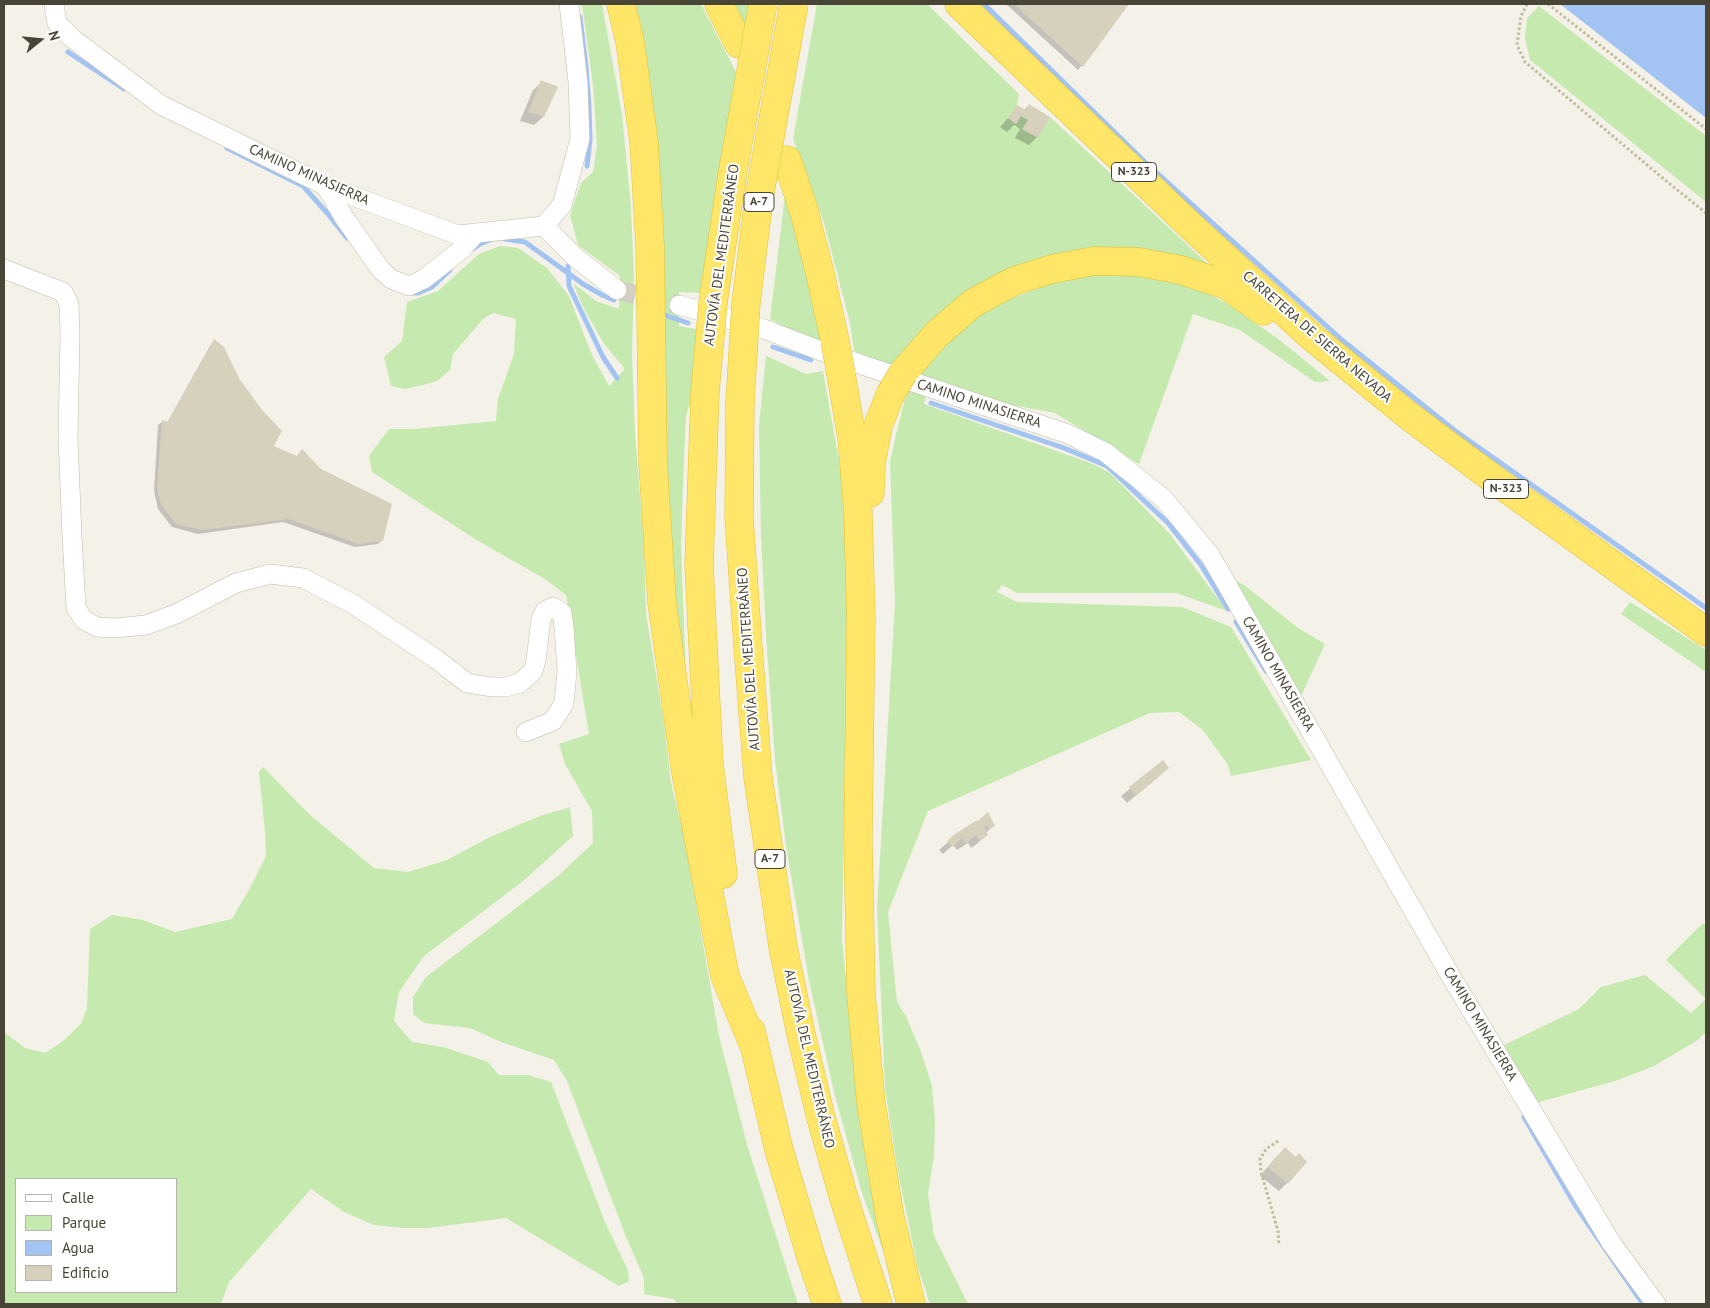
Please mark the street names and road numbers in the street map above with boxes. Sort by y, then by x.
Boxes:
street label: CAMINO MINASIERRA [246,141,372,209]
road number: N-323 [1112,162,1156,182]
street label: AUTOVÍA DEL MEDITERRÁNEO [701,163,743,347]
road number: A-7 [744,192,774,212]
street label: CARRETERA DE SIERRA NEVADA [1239,268,1395,406]
street label: CAMINO MINASIERRA [915,376,1043,432]
road number: N-323 [1484,479,1528,498]
street label: AUTOVÍA DEL MEDITERRÁNEO [734,567,764,751]
street label: CAMINO MINASIERRA [1238,614,1318,734]
road number: A-7 [755,850,785,869]
street label: CAMINO MINASIERRA [1439,964,1521,1084]
street label: AUTOVÍA DEL MEDITERRÁNEO [780,968,838,1150]

